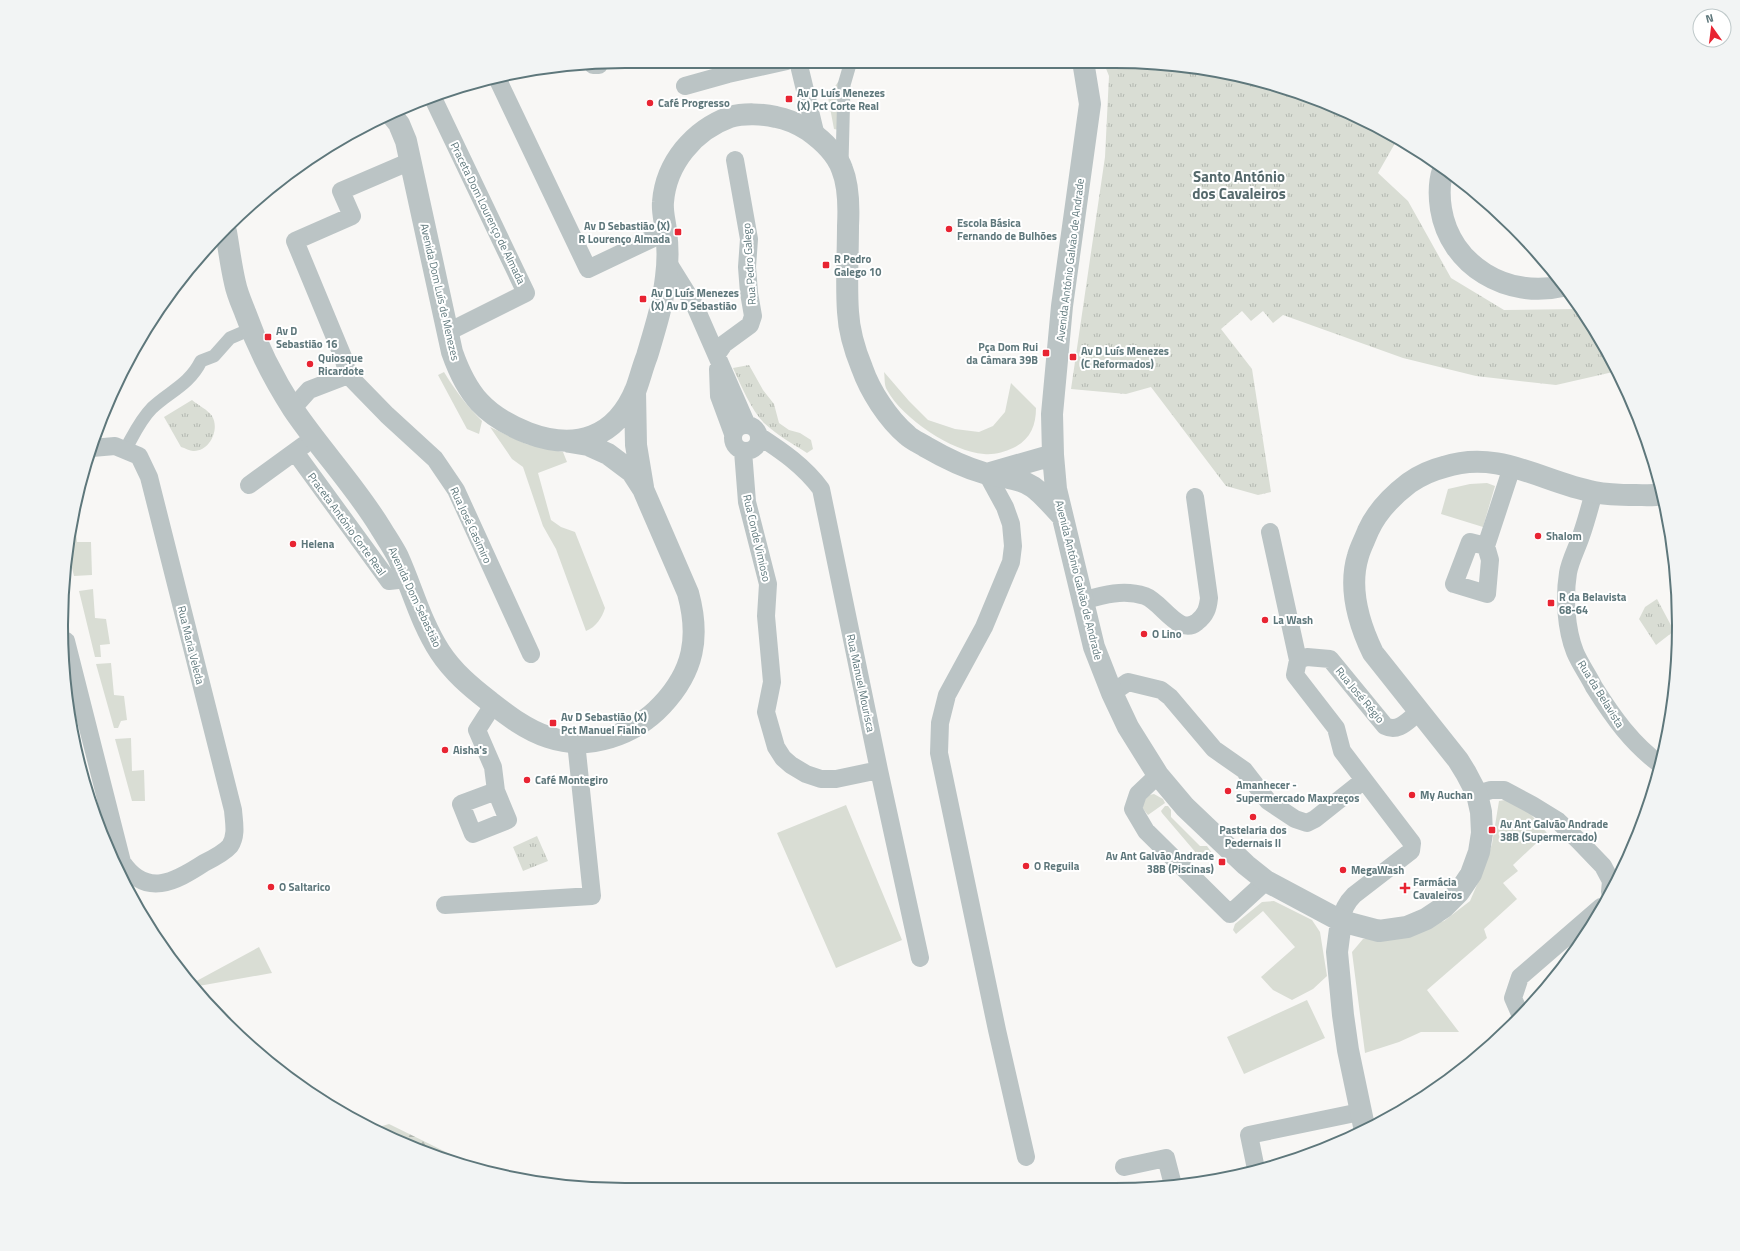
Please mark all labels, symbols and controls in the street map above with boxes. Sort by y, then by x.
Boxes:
north arrow [1692,8,1732,48]
text: N [1704,10,1715,27]
place label: Av D Luís Menezes (X) Pct Corte Real [797,85,885,114]
marker: Av D Luís Menezes (X) Pct Corte Real [784,94,794,104]
place label: Café Progresso [658,95,730,111]
marker: Café Progresso [645,98,655,108]
street label: Praceta Dom Lourenço de Almada [447,139,530,287]
district label: Santo António dos Cavaleiros [1192,165,1286,205]
street label: Avenida António Galvão de Andrade [1052,177,1088,343]
place label: Escola Básica Fernando de Bulhões [957,215,1057,244]
place label: Av D Sebastião (X) R Lourenço Almada [579,218,670,247]
street label: Avenida Dom Luís de Menezes [416,222,464,362]
street label: Rua Pedro Galego [738,222,760,306]
marker: Escola Básica Fernando de Bulhões [944,224,954,234]
marker: Av D Sebastião (X) R Lourenço Almada [673,227,683,237]
place label: R Pedro Galego 10 [834,251,881,280]
marker: R Pedro Galego 10 [821,260,831,270]
place label: Av D Luís Menezes (X) Av D Sebastião [651,285,739,314]
marker: Av D Luís Menezes (X) Av D Sebastião [638,294,648,304]
place label: Av D Sebastião 16 [276,323,337,352]
marker: Av D Sebastião 16 [263,332,273,342]
place label: Pça Dom Rui da Câmara 39B [966,339,1038,368]
place label: Av D Luís Menezes (C Reformados) [1081,343,1169,372]
marker: Pça Dom Rui da Câmara 39B [1041,348,1051,358]
place label: Quiosque Ricardote [318,350,364,379]
marker: Av D Luís Menezes (C Reformados) [1068,352,1078,362]
marker: Quiosque Ricardote [305,359,315,369]
street label: Praceta António Corte Real [304,469,390,579]
street label: Rua José Casimiro [446,484,496,566]
street label: Rua Conde Vimioso [739,493,775,583]
street label: Avenida António Galvão de Andrade [1051,498,1107,662]
place label: Shalom [1546,528,1582,544]
marker: Shalom [1533,531,1543,541]
place label: Helena [301,536,335,552]
marker: Helena [288,539,298,549]
street label: Avenida Dom Sebastião [385,544,445,650]
place label: R da Belavista 68-64 [1559,589,1627,618]
marker: R da Belavista 68-64 [1546,598,1556,608]
street label: Rua Maria Veleda [174,604,209,686]
place label: La Wash [1273,612,1313,628]
marker: La Wash [1260,615,1270,625]
place label: O Lino [1152,626,1182,642]
marker: O Lino [1139,629,1149,639]
street label: Rua Manuel Mourisca [843,632,879,734]
street label: Rua da Belavista [1574,657,1628,731]
street label: Rua José Régio [1332,664,1388,727]
place label: Av D Sebastião (X) Pct Manuel Fialho [561,709,647,738]
marker: Av D Sebastião (X) Pct Manuel Fialho [548,718,558,728]
place label: Aisha's [453,742,487,758]
marker: Aisha's [440,745,450,755]
place label: Café Montegiro [535,772,608,788]
marker: Café Montegiro [522,775,532,785]
place label: Amanhecer - Supermercado Maxpreços [1236,777,1359,806]
marker: Amanhecer - Supermercado Maxpreços [1223,786,1233,796]
place label: My Auchan [1420,787,1473,803]
marker: My Auchan [1407,790,1417,800]
marker: Pastelaria dos Pedernais II [1248,812,1258,822]
place label: Av Ant Galvão Andrade 38B (Supermercado) [1500,816,1609,845]
place label: Pastelaria dos Pedernais II [1219,822,1287,851]
marker: Av Ant Galvão Andrade 38B (Supermercado) [1487,825,1497,835]
place label: Av Ant Galvão Andrade 38B (Piscinas) [1106,848,1214,877]
marker: Av Ant Galvão Andrade 38B (Piscinas) [1217,857,1227,867]
place label: O Reguila [1034,858,1080,874]
marker: O Reguila [1021,861,1031,871]
place label: MegaWash [1351,862,1404,878]
marker: MegaWash [1338,865,1348,875]
place label: Farmácia Cavaleiros [1413,874,1462,903]
place label: O Saltarico [279,879,331,895]
marker: O Saltarico [266,882,276,892]
marker: Farmácia Cavaleiros [1400,883,1410,893]

